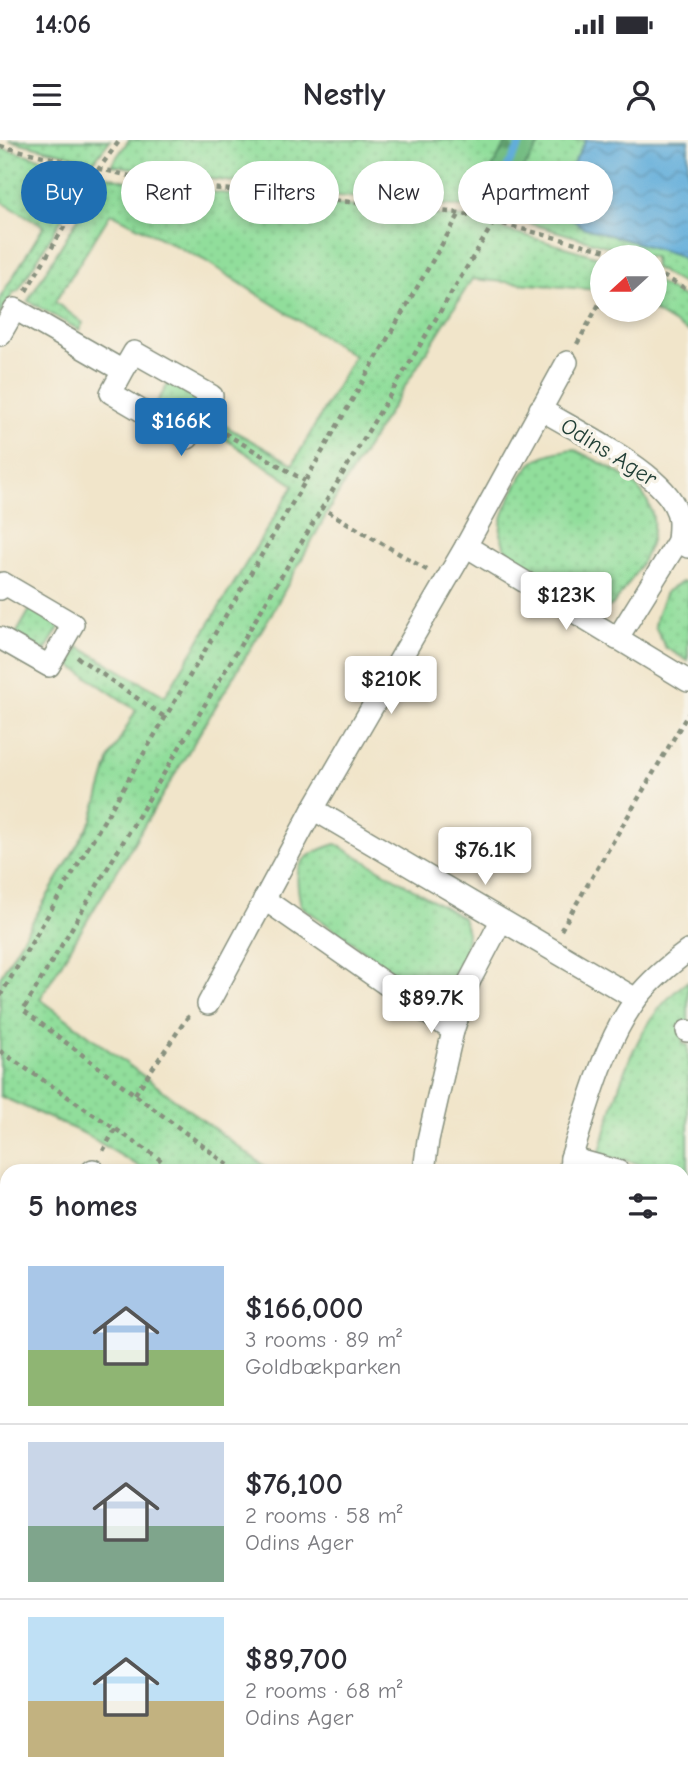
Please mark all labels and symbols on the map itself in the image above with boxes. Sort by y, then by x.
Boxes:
north arrow [590,245,667,322]
pin: $166K [132,398,230,458]
street label: Odins Ager [556,412,663,493]
pin: $123K [517,573,615,632]
pin: $210K [342,656,440,716]
pin: $76.1K [428,828,542,887]
pin: $89.7K [374,976,488,1035]

